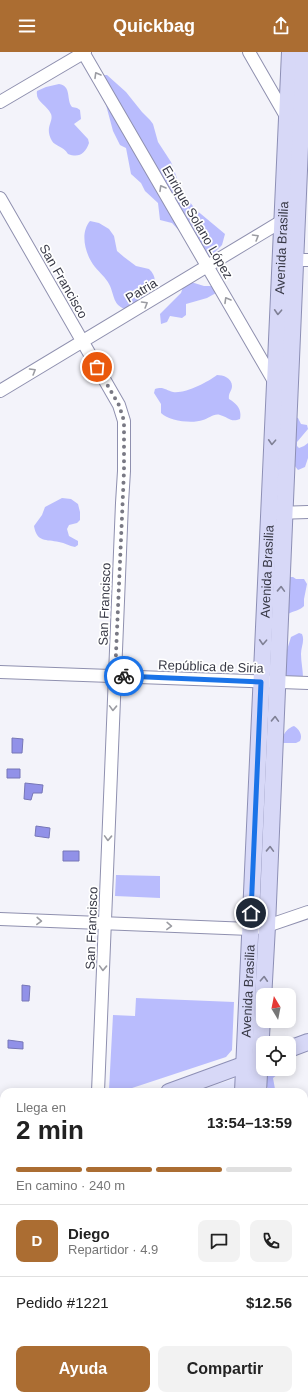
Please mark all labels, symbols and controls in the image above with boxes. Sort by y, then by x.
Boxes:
icon: menu [16,15,38,37]
icon: share [270,15,292,37]
text: Quickbag [113,16,195,36]
one-way arrow [94,72,101,79]
street label: Enrique Solano López [159,163,236,281]
one-way arrow [159,184,166,192]
street label: Avenida Brasilia [272,200,291,295]
one-way arrow [252,234,259,241]
street label: San Francisco [36,242,91,321]
street label: Patria [123,275,160,306]
one-way arrow [224,297,231,304]
one-way arrow [141,301,148,308]
one-way arrow [273,309,282,315]
pin [80,350,114,384]
icon: bag [86,356,108,378]
one-way arrow [29,368,36,375]
one-way arrow [268,439,276,445]
street label: Avenida Brasilia [257,524,277,618]
street label: San Francisco [96,562,113,646]
one-way arrow [277,586,285,592]
one-way arrow [259,639,267,645]
courier [104,656,144,696]
street label: República de Siria [158,657,265,676]
icon: bike [113,665,135,687]
one-way arrow [109,705,118,711]
one-way arrow [271,716,280,722]
one-way arrow [104,835,113,841]
one-way arrow [266,846,274,852]
street label: San Francisco [83,886,100,970]
pin [234,896,268,930]
icon: home [240,902,262,924]
one-way arrow [36,916,42,925]
one-way arrow [166,921,172,930]
street label: Avenida Brasilia [238,944,258,1038]
one-way arrow [99,965,108,971]
one-way arrow [259,976,268,982]
north arrow [256,988,296,1028]
map controls [256,988,296,1076]
button: locate [256,1036,296,1076]
text: Llega en [16,1100,66,1115]
text: 13:54–13:59 [207,1114,292,1131]
text: 2 min [16,1115,84,1145]
text: En camino · 240 m [16,1178,125,1193]
button: chat [198,1220,240,1262]
button: phone [250,1220,292,1262]
text: Diego [68,1225,110,1242]
text: D [32,1232,42,1249]
text: Repartidor · 4.9 [68,1242,158,1257]
text: Pedido #1221 [16,1294,109,1311]
text: $12.56 [246,1294,292,1311]
button: Ayuda [16,1346,150,1392]
button: Compartir [158,1346,292,1392]

